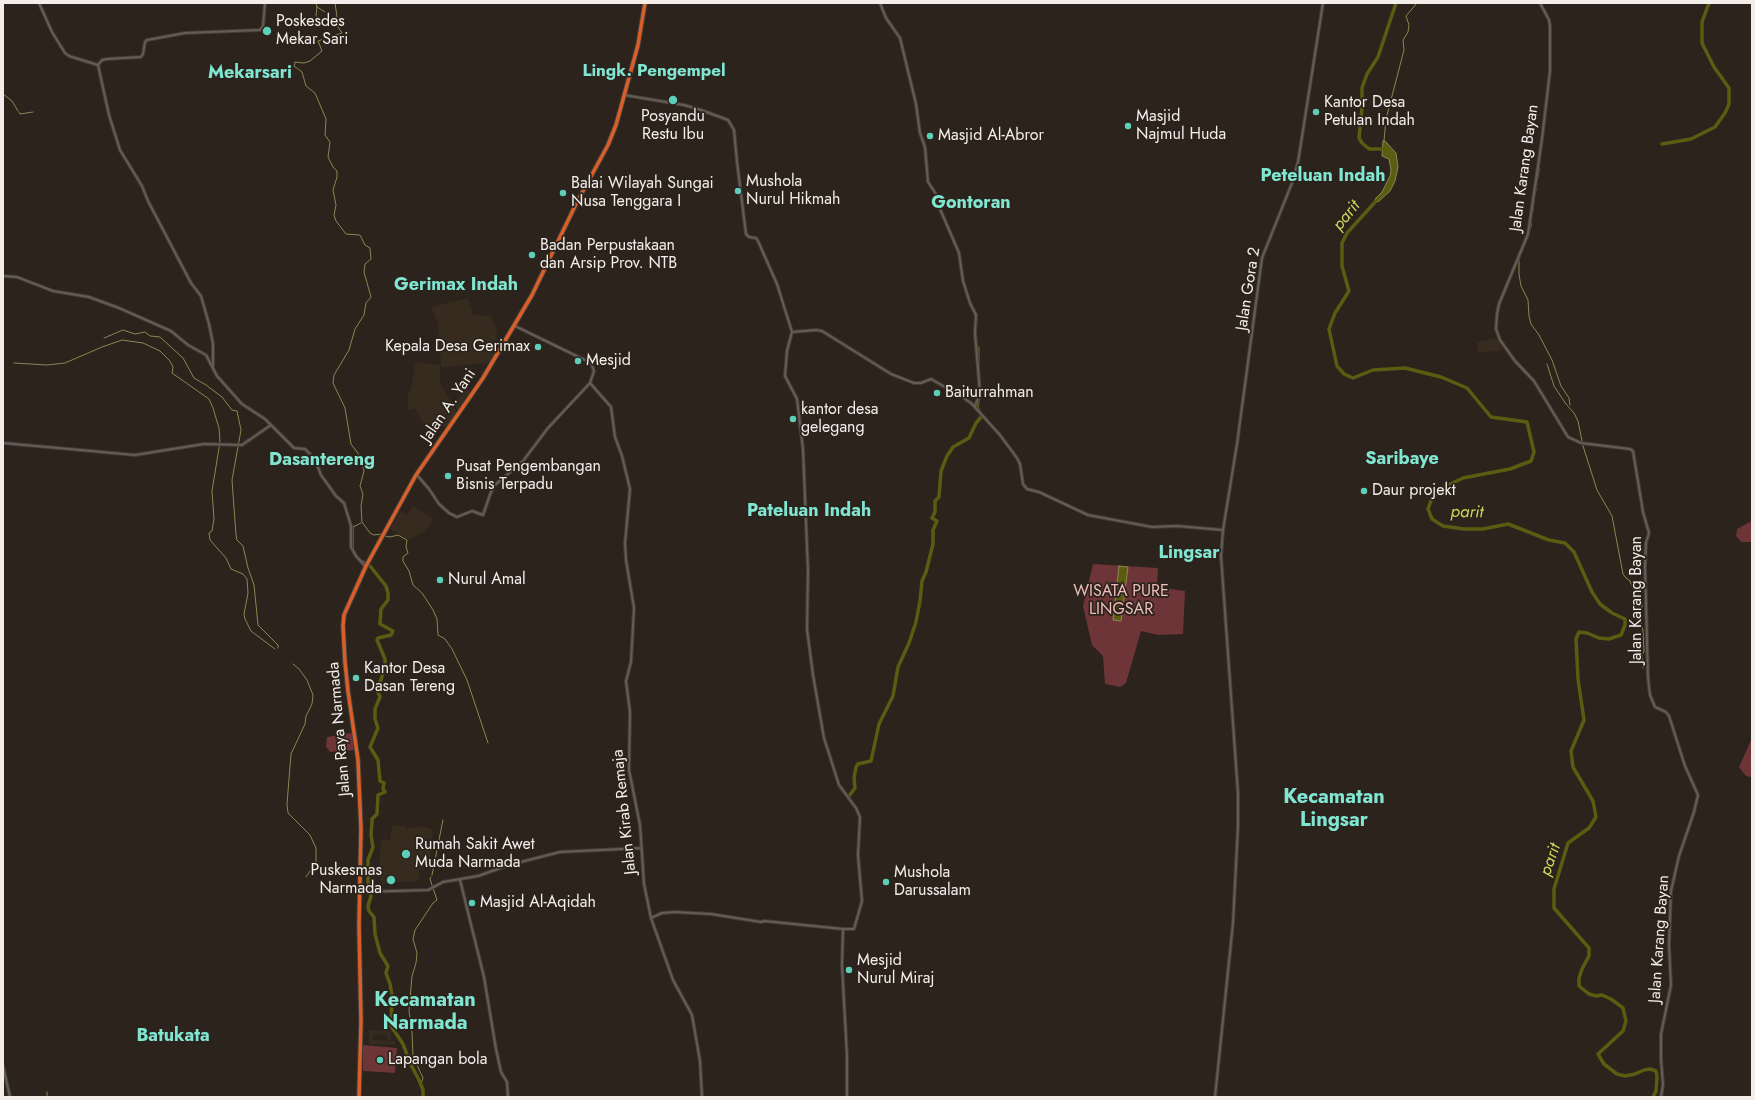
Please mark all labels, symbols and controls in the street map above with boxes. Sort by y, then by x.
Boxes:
place label: Poskesdes Mekar Sari [276,12,348,50]
marker: Poskesdes Mekar Sari [261,25,273,37]
district label: Lingk. Pengempel [582,62,726,82]
district label: Mekarsari [208,63,292,85]
place label: Kantor Desa Petulan Indah [1324,93,1415,131]
marker: Posyandu Restu Ibu [667,94,679,106]
street label: Jalan Karang Bayan [1507,103,1543,233]
place label: Posyandu Restu Ibu [641,107,705,145]
place label: Masjid Najmul Huda [1136,107,1226,145]
marker: Kantor Desa Petulan Indah [1311,107,1321,117]
marker: Masjid Najmul Huda [1123,121,1133,131]
place label: Masjid Al-Abror [938,126,1044,146]
marker: Masjid Al-Abror [925,131,935,141]
district label: Peteluan Indah [1261,166,1385,188]
place label: Mushola Nurul Hikmah [746,172,840,210]
place label: Balai Wilayah Sungai Nusa Tenggara I [571,174,714,212]
marker: Mushola Nurul Hikmah [733,186,743,196]
marker: Balai Wilayah Sungai Nusa Tenggara I [558,188,568,198]
district label: Gontoran [931,193,1011,215]
water label: parit [1329,197,1365,235]
place label: Badan Perpustakaan dan Arsip Prov. NTB [540,236,677,274]
street label: Jalan Gora 2 [1233,246,1265,332]
marker: Badan Perpustakaan dan Arsip Prov. NTB [527,250,537,260]
district label: Gerimax Indah [394,275,518,297]
place label: Kepala Desa Gerimax [385,337,530,357]
marker: Kepala Desa Gerimax [533,342,543,352]
place label: Mesjid [586,351,631,371]
marker: Mesjid [573,356,583,366]
street label: Jalan A. Yani [417,366,481,446]
place label: Baiturrahman [945,383,1034,403]
marker: Baiturrahman [932,388,942,398]
place label: kantor desa gelegang [801,400,879,438]
marker: kantor desa gelegang [788,414,798,424]
district label: Saribaye [1365,449,1439,471]
district label: Dasantereng [269,450,375,472]
place label: Pusat Pengembangan Bisnis Terpadu [456,457,601,495]
marker: Pusat Pengembangan Bisnis Terpadu [443,471,453,481]
place label: Daur projekt [1372,481,1455,501]
marker: Daur projekt [1359,486,1369,496]
district label: Pateluan Indah [747,501,871,523]
water label: parit [1450,503,1484,523]
street label: Jalan Karang Bayan [1627,536,1647,664]
district label: Lingsar [1158,543,1220,565]
place label: Nurul Amal [448,570,526,590]
marker: Nurul Amal [435,575,445,585]
park label: WISATA PURE LINGSAR [1073,582,1169,620]
place label: Kantor Desa Dasan Tereng [364,659,455,697]
street label: Jalan Raya Narmada [325,661,355,797]
marker: Kantor Desa Dasan Tereng [351,673,361,683]
street label: Jalan Kirab Remaja [609,749,641,875]
district label: Kecamatan Lingsar [1283,786,1385,833]
place label: Rumah Sakit Awet Muda Narmada [415,835,535,873]
water label: parit [1536,841,1566,879]
marker: Rumah Sakit Awet Muda Narmada [400,848,412,860]
place label: Puskesmas Narmada [311,861,382,899]
place label: Mushola Darussalam [894,863,971,901]
marker: Puskesmas Narmada [385,874,397,886]
street label: Jalan Karang Bayan [1646,874,1674,1004]
marker: Mushola Darussalam [881,877,891,887]
place label: Masjid Al-Aqidah [480,893,596,913]
marker: Masjid Al-Aqidah [467,898,477,908]
place label: Mesjid Nurul Miraj [857,951,934,989]
marker: Mesjid Nurul Miraj [844,965,854,975]
district label: Kecamatan Narmada [374,989,476,1036]
district label: Batukata [136,1026,210,1048]
place label: Lapangan bola [388,1050,487,1070]
marker: Lapangan bola [375,1055,385,1065]

